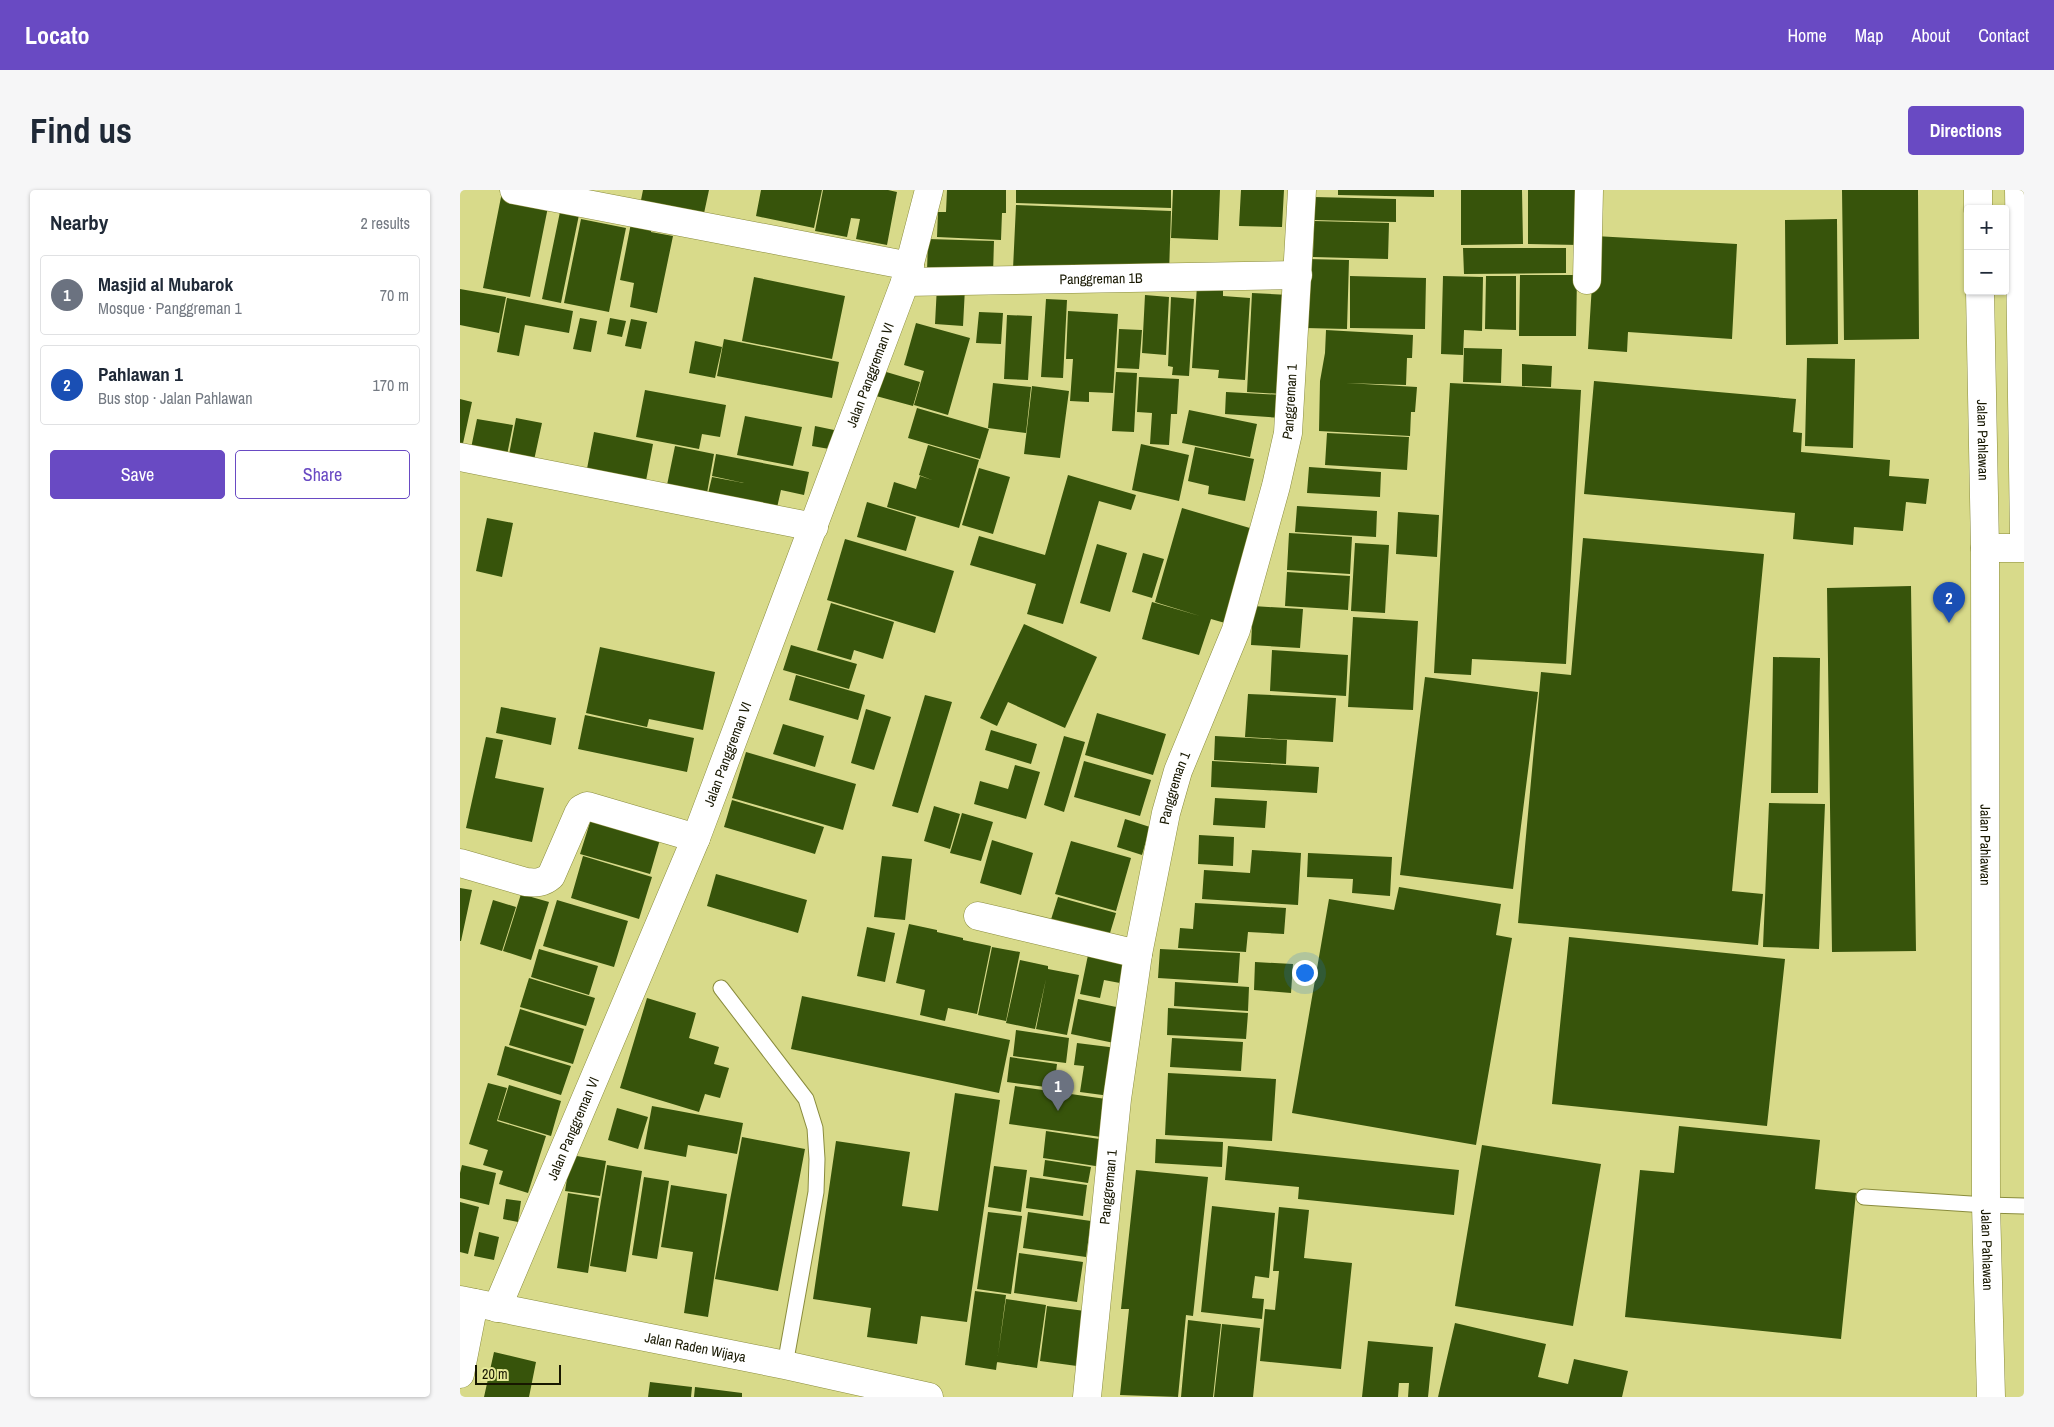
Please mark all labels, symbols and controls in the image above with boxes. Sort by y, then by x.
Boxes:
text: Locato [25,19,90,51]
text: Home [1787,23,1827,48]
text: Map [1855,23,1884,48]
text: About [1912,23,1950,48]
text: Contact [1978,23,2029,48]
button: Directions [1908,106,2024,155]
text: Find us [30,107,132,154]
map controls [1964,205,2009,295]
button: + [1964,205,2009,250]
text: Nearby [50,208,108,237]
text: 2 results [360,212,410,234]
button: − [1964,250,2009,295]
street label: Panggreman 1B [1059,269,1143,288]
text: Masjid al Mubarok [98,271,233,297]
text: 1 [63,284,71,306]
text: 70 m [380,284,409,306]
text: Mosque · Panggreman 1 [98,297,242,319]
street label: Jalan Panggreman VI [842,320,898,430]
text: Pahlawan 1 [98,361,183,387]
street label: Panggreman 1 [1278,363,1301,441]
text: 2 [63,374,71,396]
text: 170 m [373,374,409,396]
text: Bus stop · Jalan Pahlawan [98,387,253,409]
street label: Jalan Pahlawan [1973,399,1993,481]
button: Save [50,450,225,499]
button: Share [235,450,410,499]
pin: 2 [1933,582,1965,623]
street label: Jalan Panggreman VI [700,699,755,809]
street label: Panggreman 1 [1155,748,1194,826]
street label: Jalan Pahlawan [1976,804,1995,886]
your location [1292,960,1318,986]
pin: 1 [1042,1070,1074,1111]
street label: Jalan Panggreman VI [543,1074,603,1183]
street label: Panggreman 1 [1095,1148,1121,1225]
street label: Jalan Pahlawan [1977,1209,1997,1291]
street label: Jalan Raden Wijaya [643,1328,748,1366]
scale bar [475,1362,561,1385]
text: 20 m [482,1365,508,1383]

